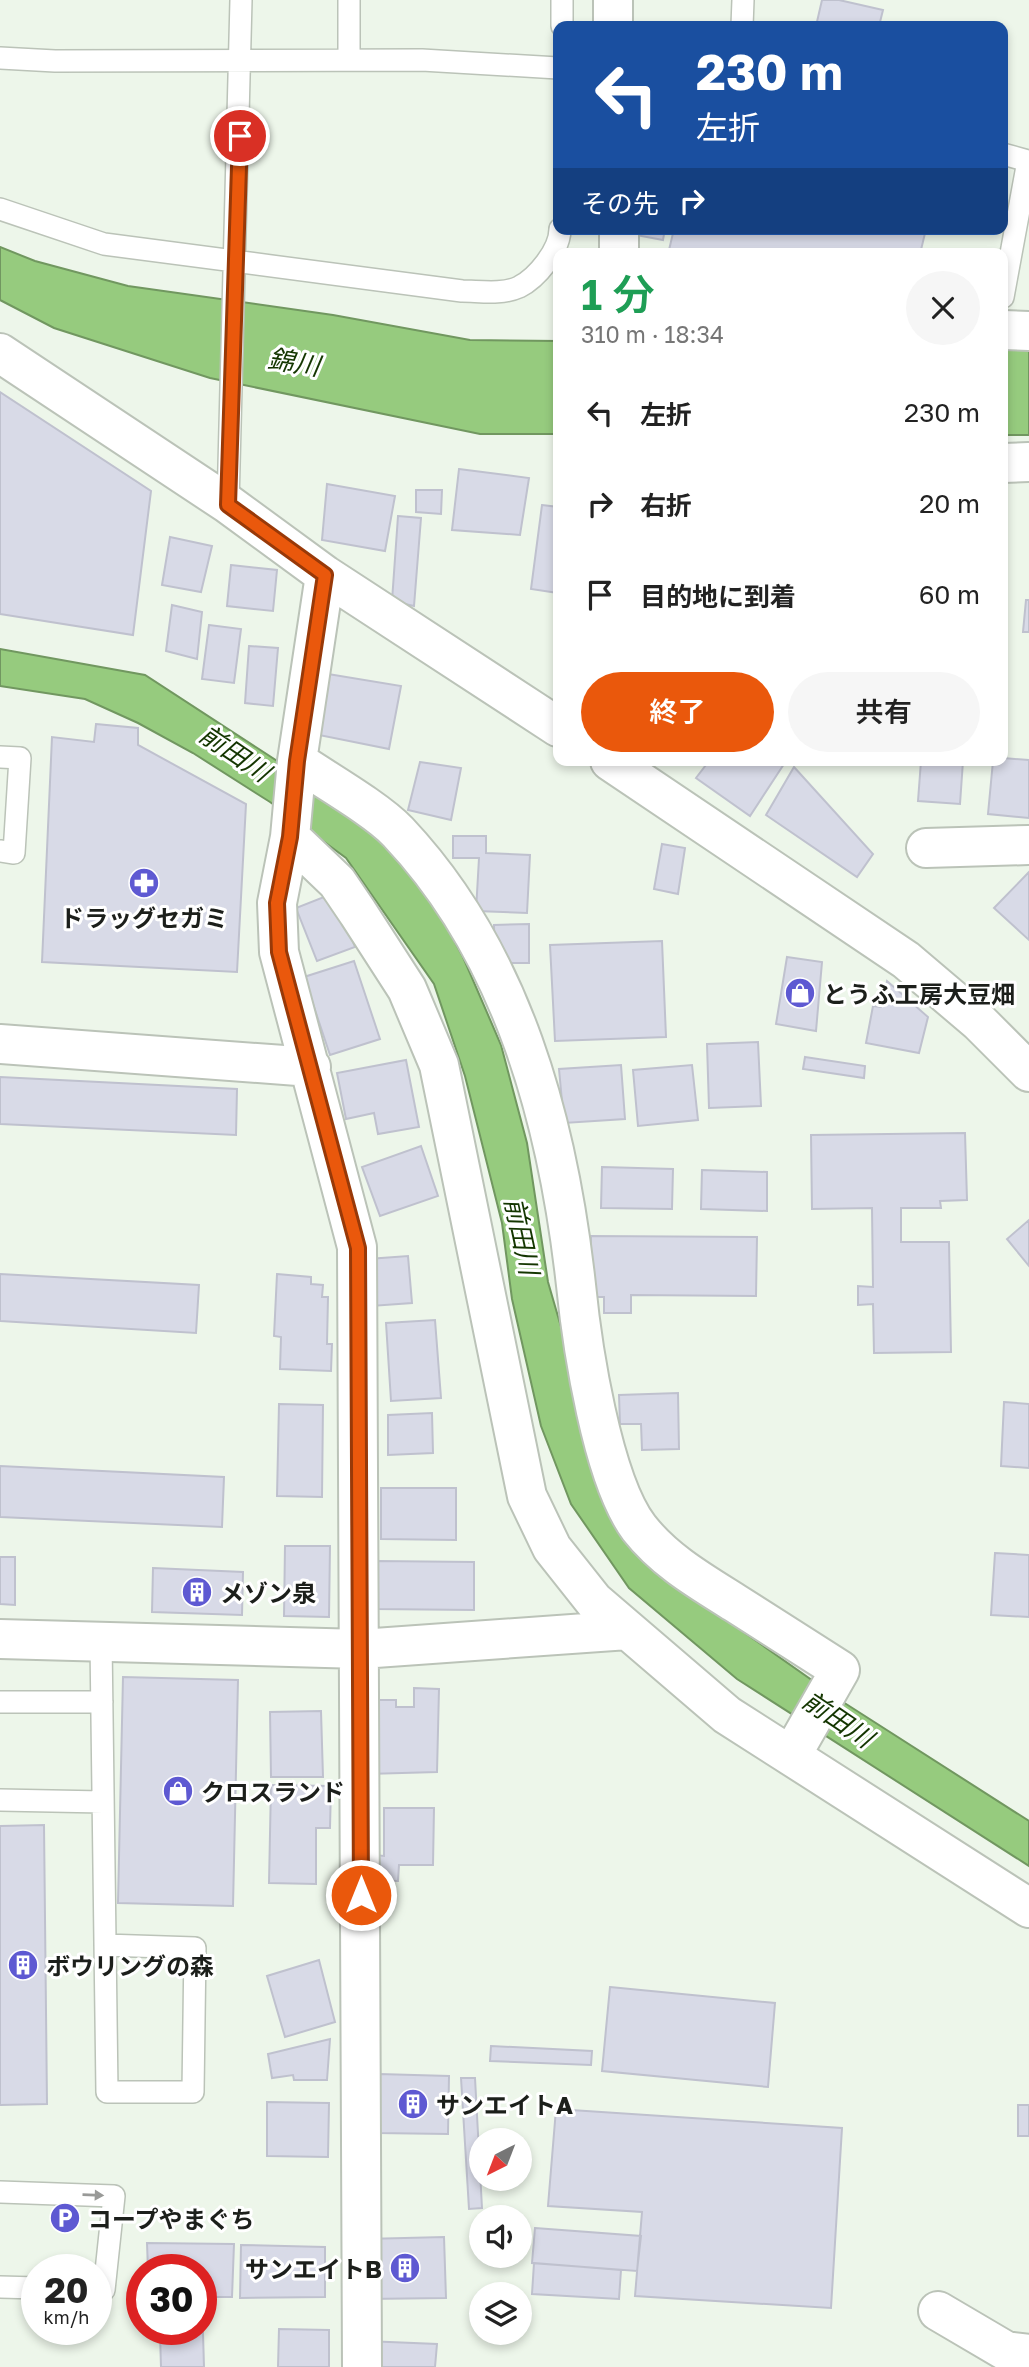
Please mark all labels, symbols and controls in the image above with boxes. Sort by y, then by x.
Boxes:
text: 230 m [696,42,843,101]
icon: left [581,49,672,140]
pin [210,106,270,166]
text: 左折 [696,108,760,146]
icon: arrive [221,117,259,155]
icon: right [673,182,711,220]
text: その先 [581,188,659,219]
text: 1 分 [581,269,655,319]
button: close [906,271,980,345]
text: 310 m · 18:34 [581,320,724,348]
water label: 錦川 [266,343,325,382]
icon: left [581,394,619,432]
text: 230 m [904,397,980,428]
text: 左折 [640,399,692,430]
icon: right [581,485,619,523]
text: 20 m [919,488,980,519]
text: 右折 [640,490,692,521]
icon: arrive [581,576,619,614]
text: 60 m [919,579,980,610]
text: 目的地に到着 [640,581,796,612]
button: 終了 [581,672,774,752]
button: 共有 [788,672,980,752]
water label: 前田川 [194,718,278,789]
pharmacy icon: ドラッグセガミ [127,866,161,900]
place label: ドラッグセガミ [60,903,228,932]
shop icon: とうふ工房大豆畑 [783,976,817,1010]
place label: とうふ工房大豆畑 [823,979,1015,1008]
water label: 前田川 [499,1195,546,1280]
building icon: メゾン泉 [180,1575,214,1609]
place label: メゾン泉 [220,1578,316,1607]
water label: 前田川 [797,1684,881,1755]
shop icon: クロスランド [161,1774,195,1808]
place label: クロスランド [201,1777,345,1806]
position arrow [324,1858,398,1932]
building icon: ボウリングの森 [6,1948,40,1982]
place label: ボウリングの森 [46,1951,214,1980]
building icon: サンエイトA [396,2087,430,2121]
place label: サンエイトA [436,2090,573,2119]
north arrow [469,2128,532,2191]
map controls [469,2128,532,2345]
one-way arrow [82,2189,104,2200]
parking icon: コープやまぐち [48,2201,82,2235]
place label: コープやまぐち [88,2204,255,2233]
button: sound [469,2205,532,2268]
building icon: サンエイトB [388,2251,422,2285]
speed limit sign: 30 [126,2254,217,2345]
place label: サンエイトB [245,2254,382,2283]
text: 20 [44,2269,89,2311]
button: layers [469,2282,532,2345]
text: km/h [44,2306,89,2328]

